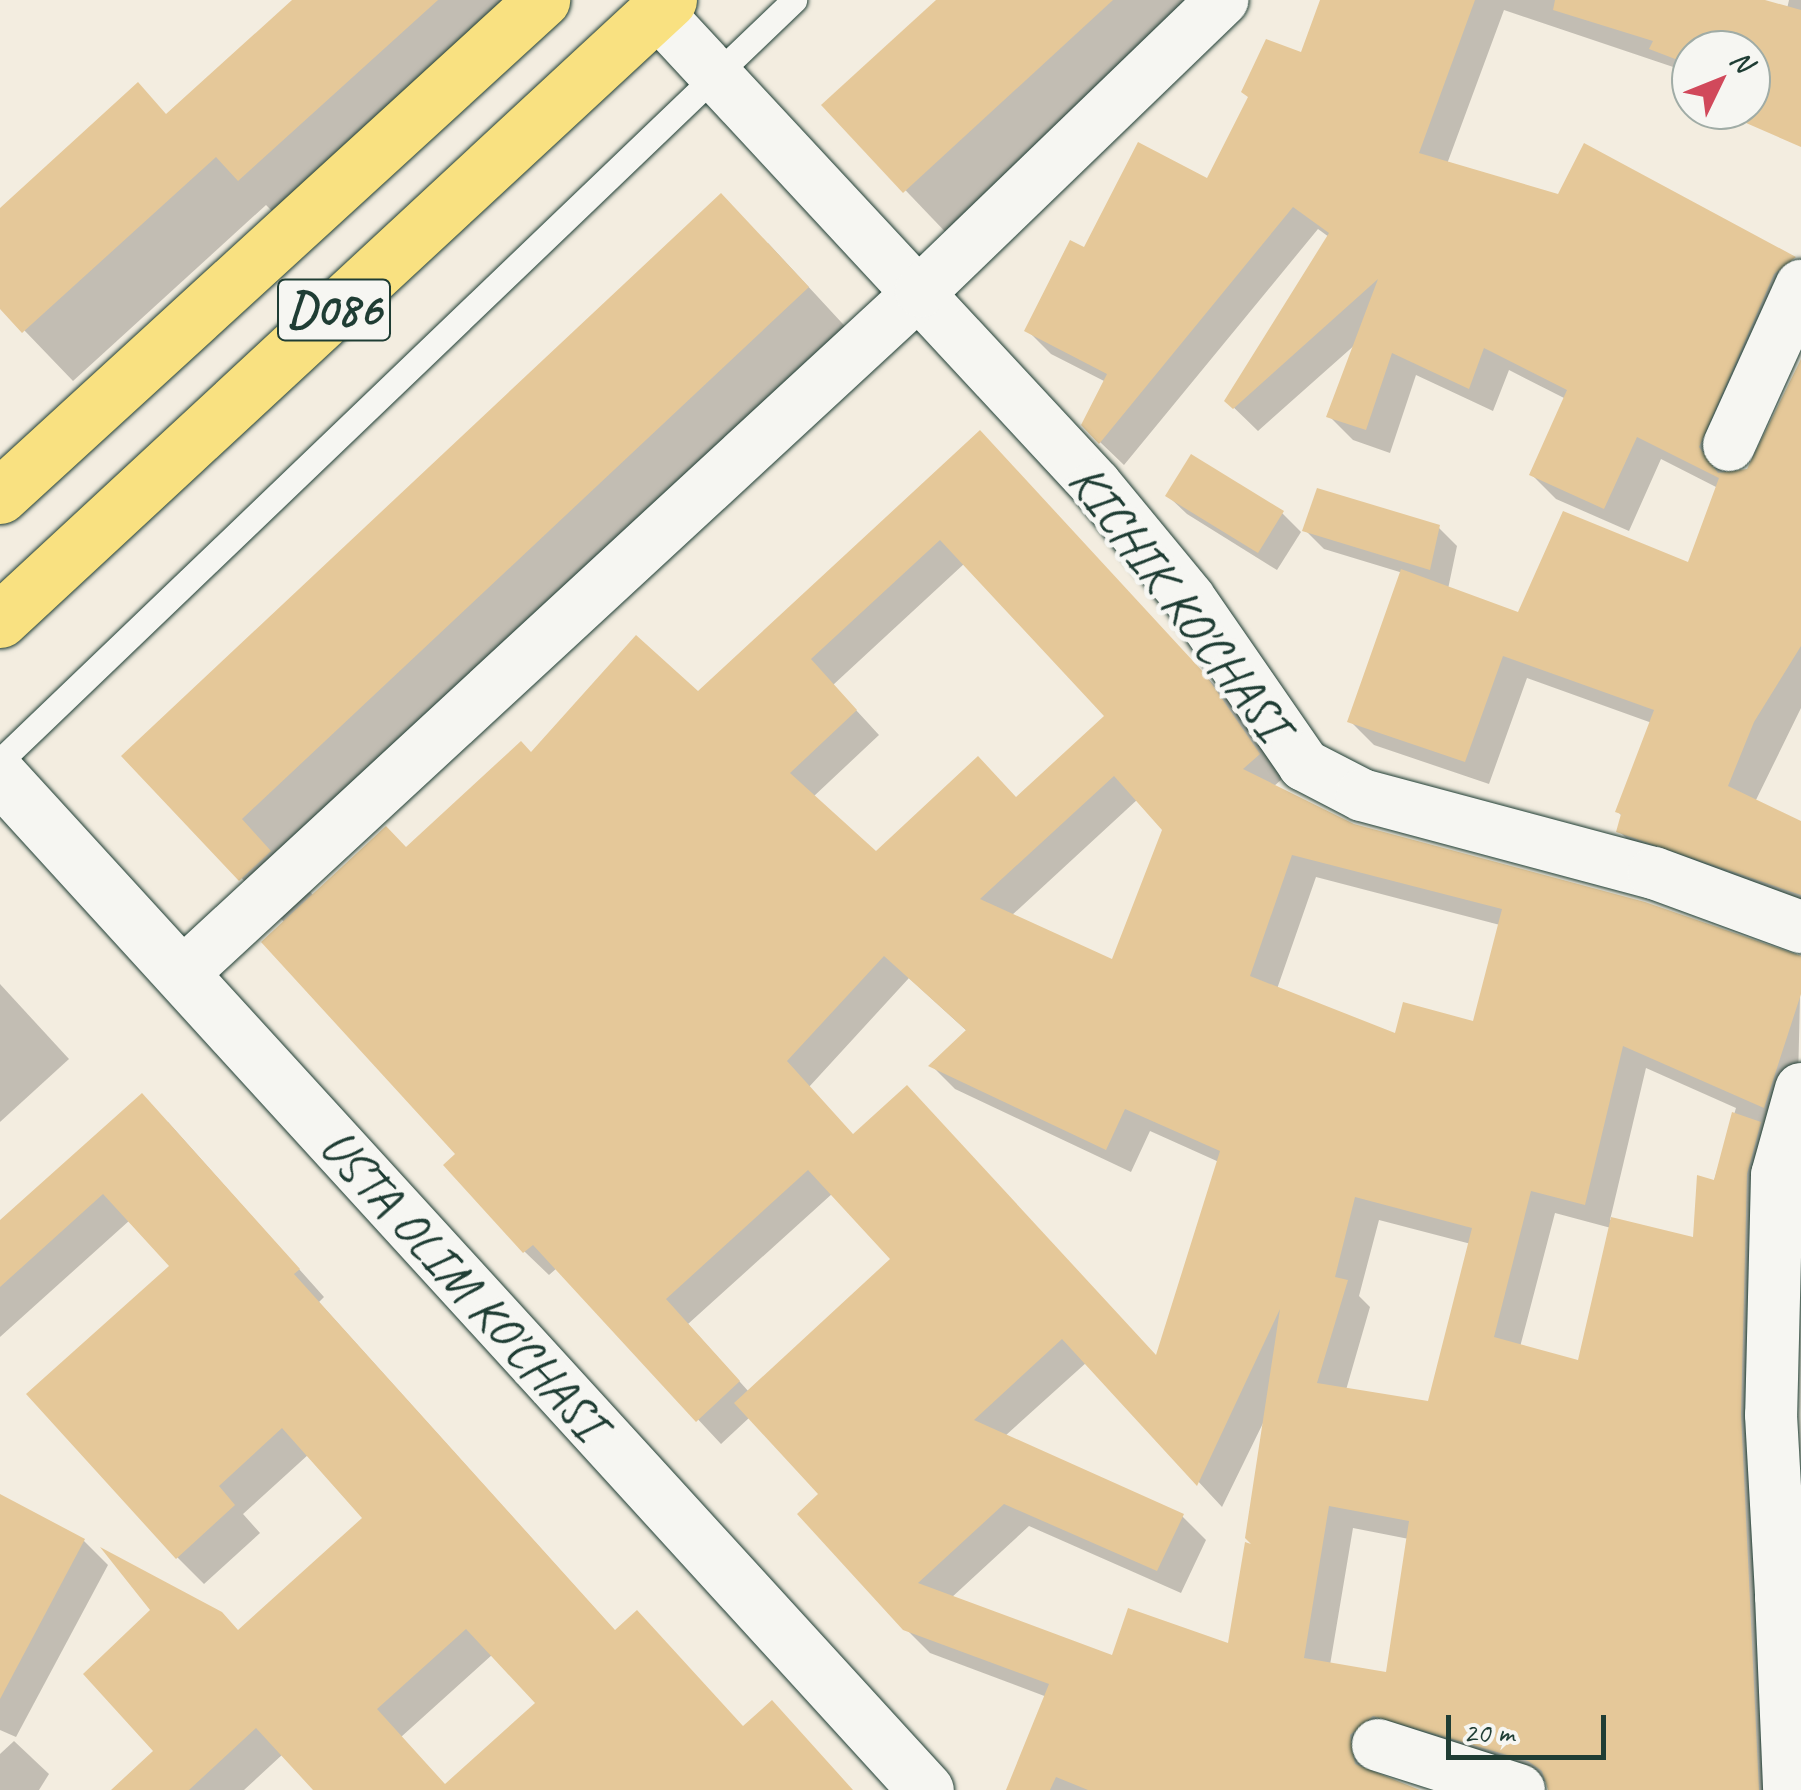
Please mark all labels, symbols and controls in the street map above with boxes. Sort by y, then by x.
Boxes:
north arrow [1671,30,1771,130]
text: N [1723,42,1761,79]
road number: D086 [276,267,392,353]
street label: KICHIK KO'CHASI [1056,452,1302,752]
street label: USTA OLIM KO'CHASI [308,1117,618,1451]
scale bar [1451,1695,1611,1757]
text: 20 m [1463,1713,1514,1751]

